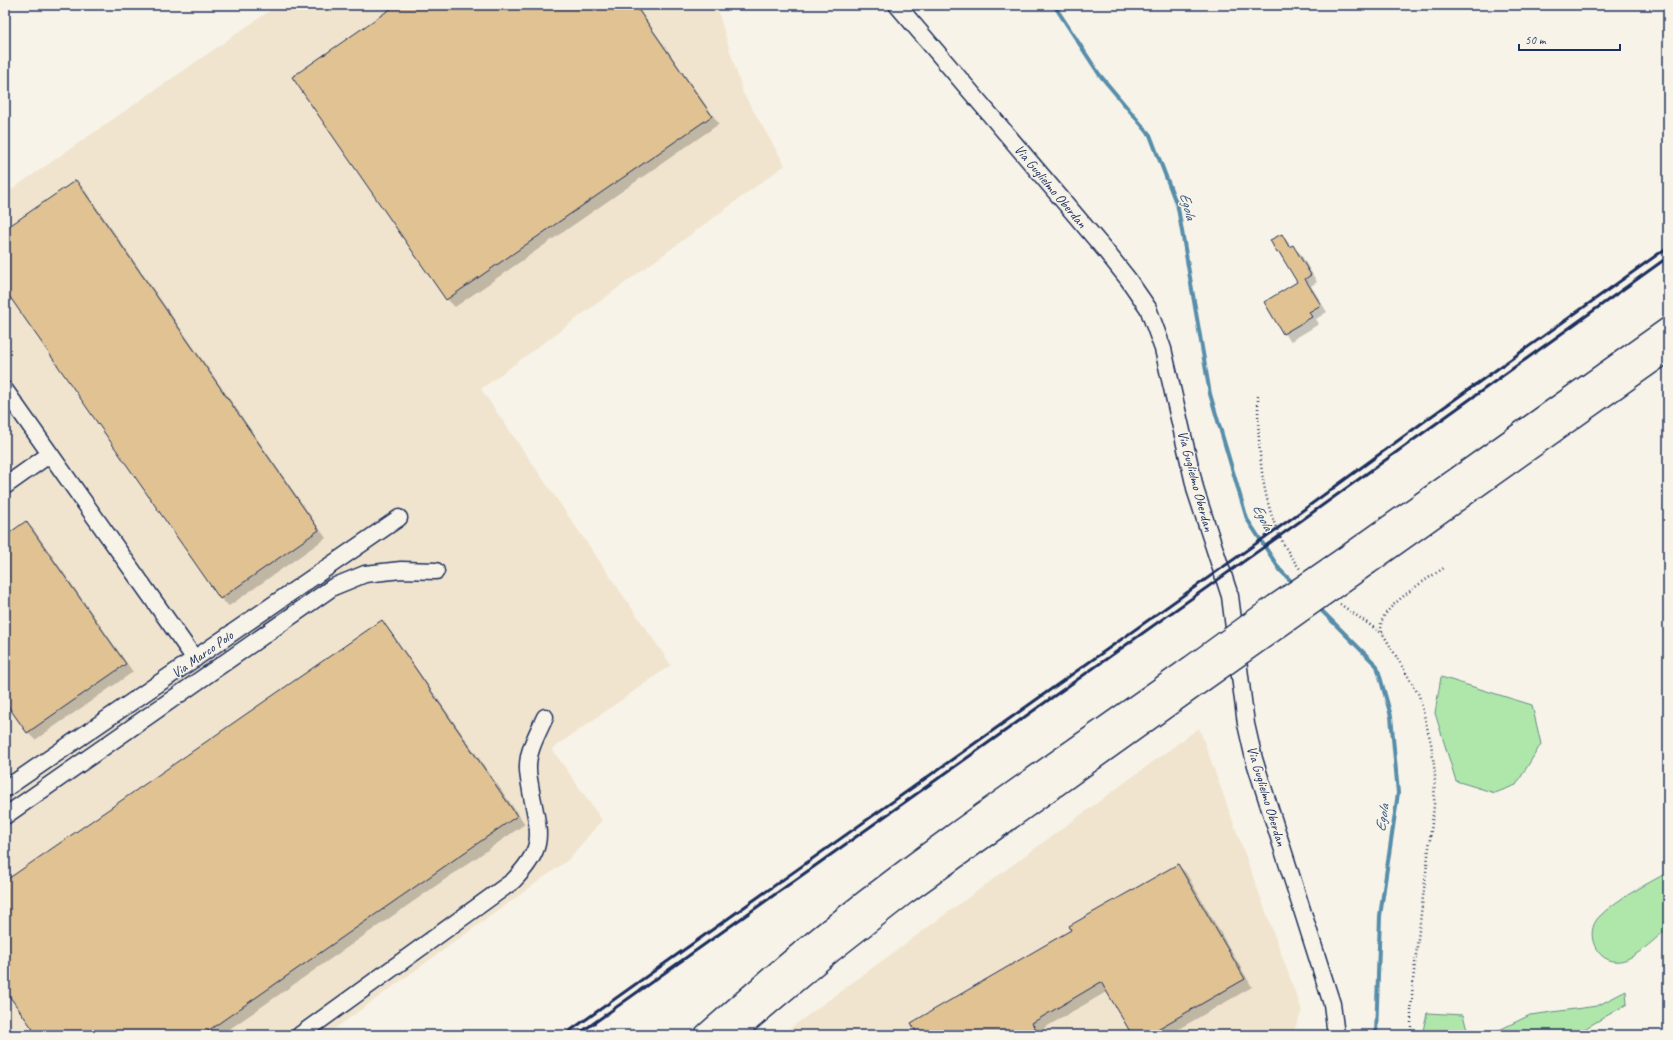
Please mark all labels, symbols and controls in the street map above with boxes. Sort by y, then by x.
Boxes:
scale bar [1519,26,1620,52]
text: 50 m [1525,32,1547,48]
street label: Via Guglielmo Oberdan [1011,141,1091,232]
water label: Egola [1175,191,1201,224]
street label: Via Guglielmo Oberdan [1174,429,1217,534]
water label: Egola [1248,501,1278,535]
street label: Via Marco Polo [168,626,237,682]
street label: Via Guglielmo Oberdan [1243,744,1290,849]
water label: Egola [1371,801,1394,833]

